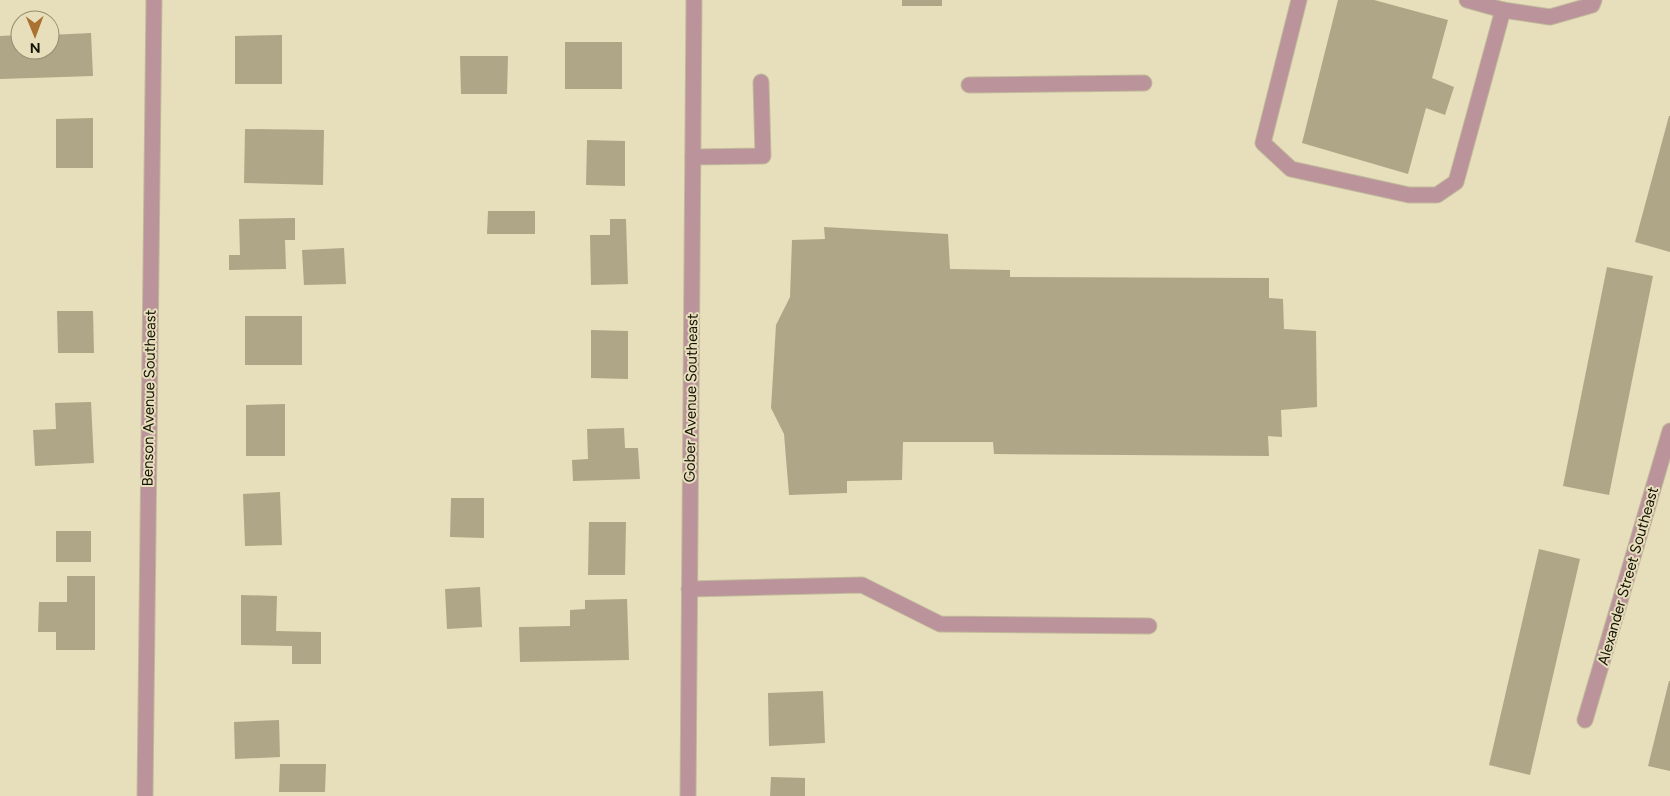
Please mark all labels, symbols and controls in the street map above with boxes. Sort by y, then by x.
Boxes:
north arrow [10,10,60,60]
text: N [30,39,41,56]
street label: Benson Avenue Southeast [138,309,160,487]
street label: Gober Avenue Southeast [681,313,701,483]
street label: Alexander Street Southeast [1594,484,1662,667]

